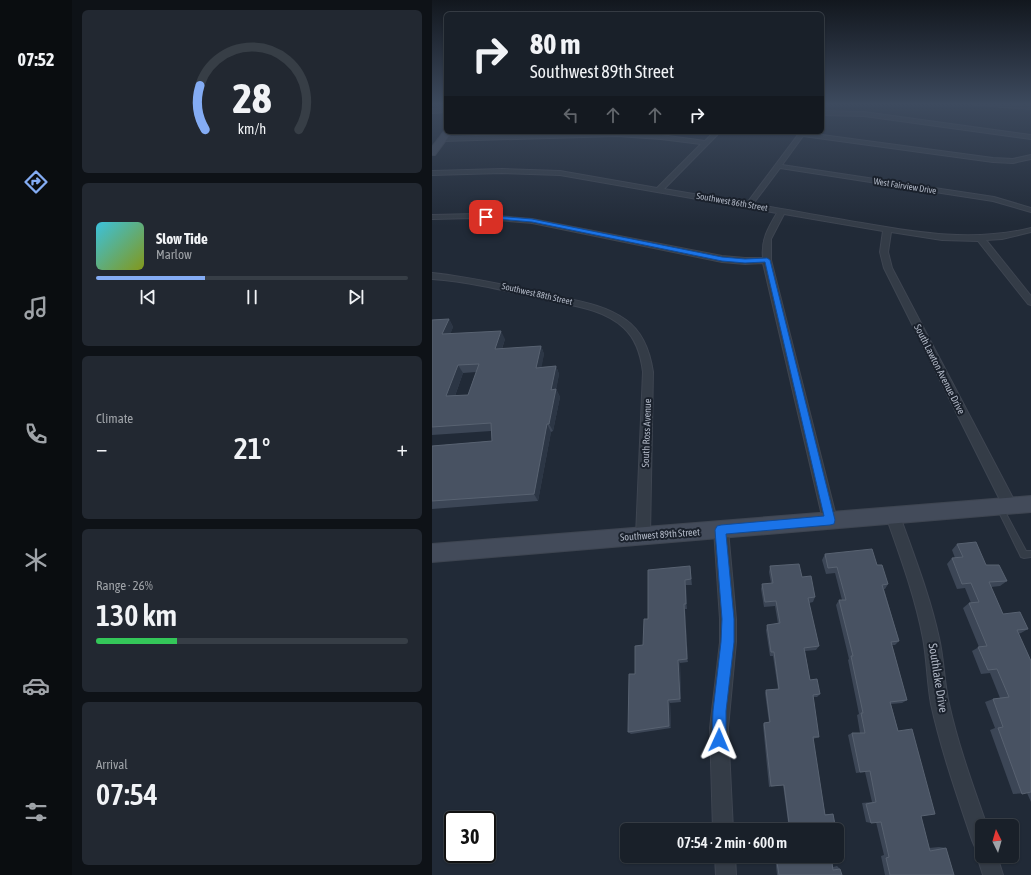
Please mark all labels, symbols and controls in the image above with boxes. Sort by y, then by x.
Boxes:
icon: right [464,28,516,80]
text: 80 m [530,28,580,60]
text: 07:52 [17,49,55,70]
text: Southwest 89th Street [530,61,674,82]
text: 28 [232,73,272,121]
icon: left [560,104,582,126]
icon: ahead [602,104,624,126]
icon: ahead [644,104,666,126]
icon: right [686,104,708,126]
text: km/h [238,120,266,136]
icon: directions [22,168,50,196]
street label: West Fairview Drive [873,176,937,196]
street label: Southwest 86th Street [696,191,769,213]
pin [469,200,503,234]
icon: arrive [475,206,497,228]
text: Slow Tide [156,230,208,247]
text: Marlow [156,247,192,262]
street label: Southwest 88th Street [501,281,574,307]
icon: previous [137,286,159,308]
icon: pause [241,286,263,308]
icon: next [345,286,367,308]
icon: music [22,294,50,322]
street label: South Lawton Avenue Drive [912,322,967,416]
street label: South Ross Avenue [640,398,653,468]
text: Climate [96,411,133,426]
icon: phone [22,420,50,448]
text: 21° [234,431,270,465]
text: − [96,435,107,461]
text: + [397,435,408,461]
street label: Southwest 89th Street [620,526,700,543]
icon: climate [22,546,50,574]
text: Range · 26% [96,578,153,593]
text: 130 km [96,598,177,632]
street label: Southlake Drive [926,642,950,714]
icon: car [22,672,50,700]
position arrow [698,719,740,761]
text: Arrival [96,757,128,772]
text: 07:54 [96,777,158,811]
icon: filters [22,798,50,826]
speed limit sign: 30 [444,811,496,863]
north arrow [975,819,1019,863]
map controls [975,819,1019,863]
text: 07:54 · 2 min · 600 m [677,834,787,851]

